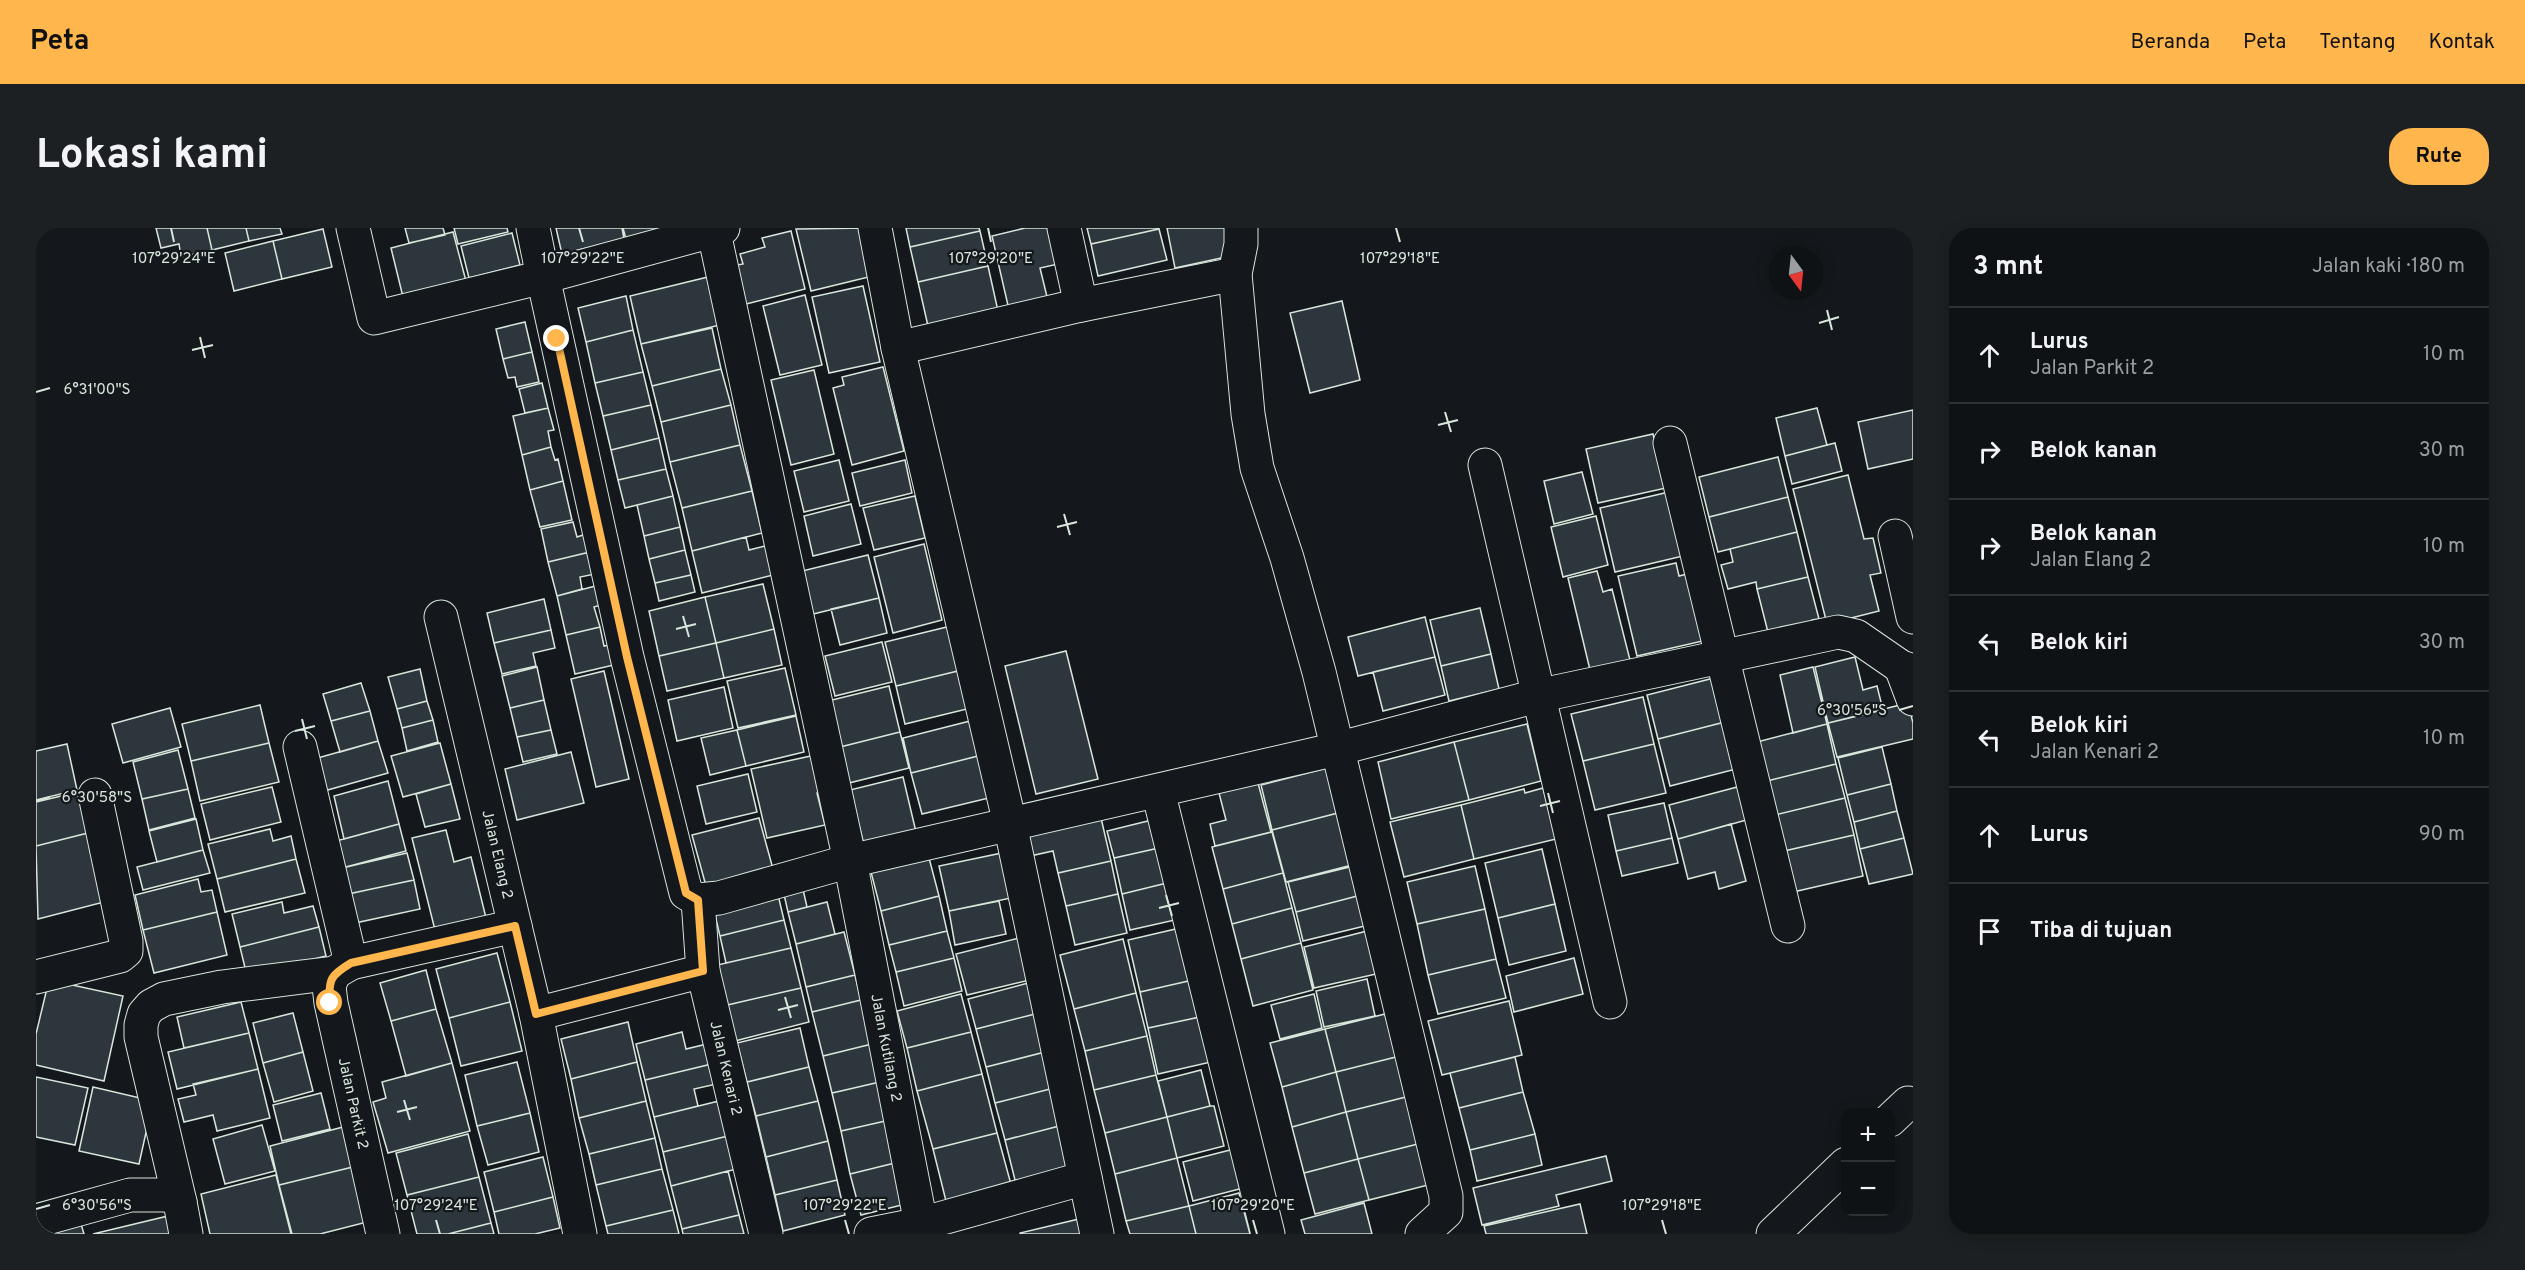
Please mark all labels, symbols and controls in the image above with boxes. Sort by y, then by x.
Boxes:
text: Peta [30,24,89,60]
text: Beranda [2131,29,2210,56]
text: Peta [2243,29,2286,56]
text: Tentang [2319,29,2396,56]
text: Kontak [2429,29,2495,56]
button: Rute [2389,128,2489,185]
text: Lokasi kami [36,130,268,183]
north arrow [1769,246,1823,300]
text: 107°29'24"E [132,250,216,269]
text: 107°29'22"E [541,250,625,269]
text: 107°29'20"E [949,250,1033,269]
text: 107°29'18"E [1360,250,1440,269]
text: 3 mnt [1973,251,2043,284]
text: Jalan kaki · 180 m [2312,254,2465,280]
route end [543,325,569,351]
text: Lurus [2030,329,2089,356]
icon: ahead [1973,339,2006,372]
text: 10 m [2423,342,2465,368]
text: Jalan Parkit 2 [2030,356,2154,382]
text: 6°31'00"S [63,381,131,400]
icon: right [1973,435,2006,468]
text: Belok kanan [2030,438,2157,465]
text: 30 m [2419,438,2465,464]
text: Belok kanan [2030,521,2157,548]
icon: right [1973,531,2006,564]
text: 10 m [2423,534,2465,560]
text: Jalan Elang 2 [2030,548,2151,574]
icon: left [1973,627,2006,660]
text: Belok kiri [2030,630,2128,657]
text: 30 m [2419,630,2465,656]
text: 6°30'56"S [1817,702,1887,721]
text: Belok kiri [2030,713,2128,740]
icon: left [1973,723,2006,756]
text: 10 m [2423,726,2465,752]
text: Jalan Kenari 2 [2030,740,2159,766]
text: 6°30'58"S [62,789,132,808]
street label: Jalan Elang 2 [476,808,516,901]
icon: ahead [1973,819,2006,852]
text: Lurus [2030,822,2089,849]
text: 90 m [2419,822,2465,848]
icon: arrive [1973,915,2006,948]
text: Tiba di tujuan [2030,918,2172,945]
route start [316,989,342,1015]
street label: Jalan Kutilang 2 [865,993,905,1104]
street label: Jalan Kenari 2 [704,1019,745,1118]
street label: Jalan Parkit 2 [333,1056,372,1151]
map controls [1841,1108,1895,1216]
button: + [1841,1108,1895,1162]
button: − [1841,1162,1895,1216]
text: 6°30'56"S [62,1197,132,1216]
text: 107°29'24"E [394,1197,478,1216]
text: 107°29'22"E [803,1197,887,1216]
text: 107°29'20"E [1211,1197,1295,1216]
text: 107°29'18"E [1622,1197,1702,1216]

